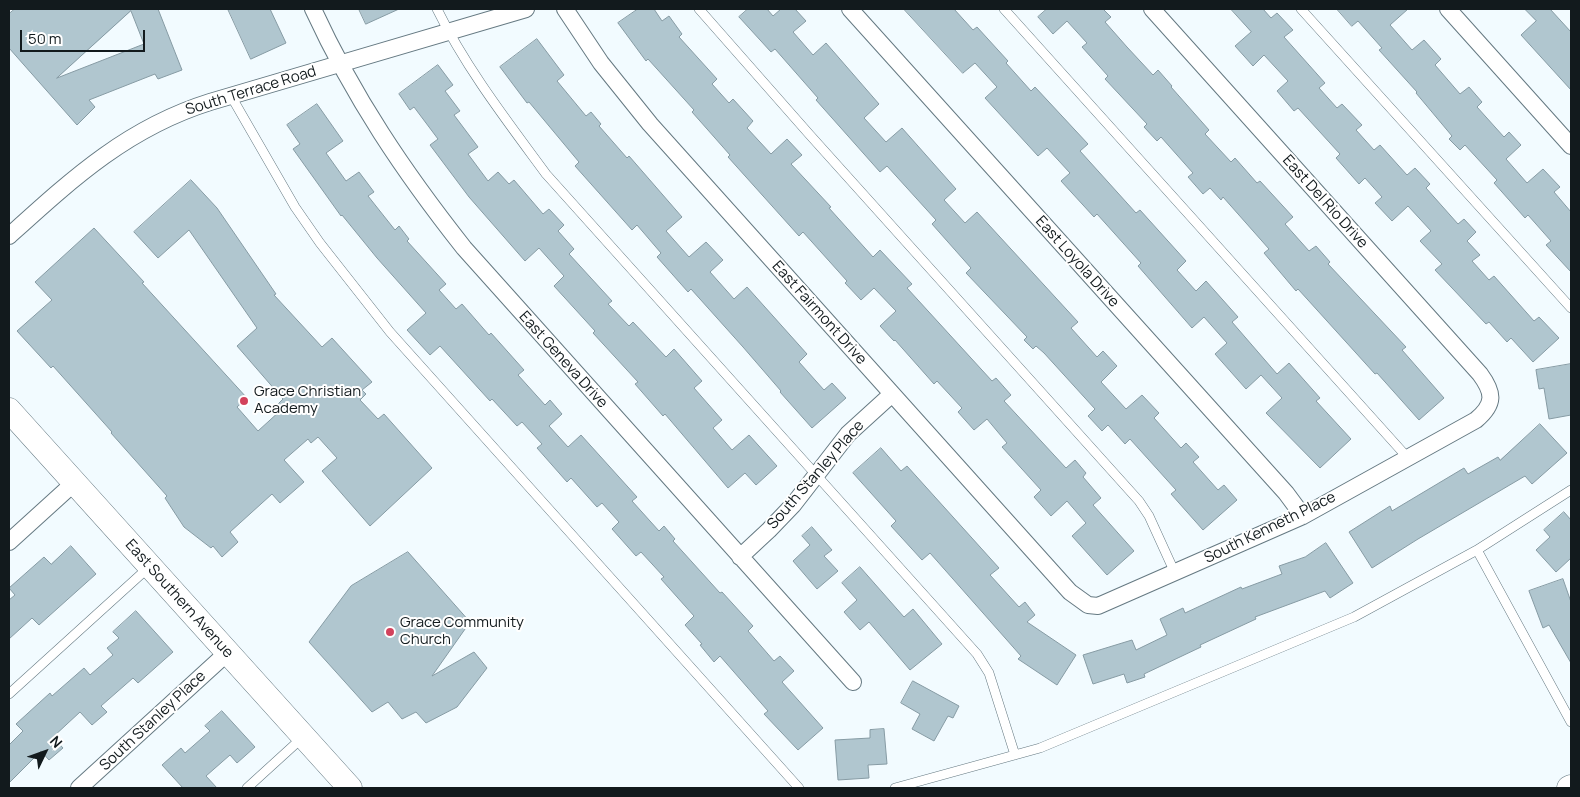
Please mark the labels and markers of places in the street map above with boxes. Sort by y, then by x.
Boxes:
place label: Grace Christian Academy [254,383,361,418]
marker: Grace Christian Academy [238,395,250,407]
place label: Grace Community Church [400,614,524,649]
marker: Grace Community Church [384,626,396,638]

